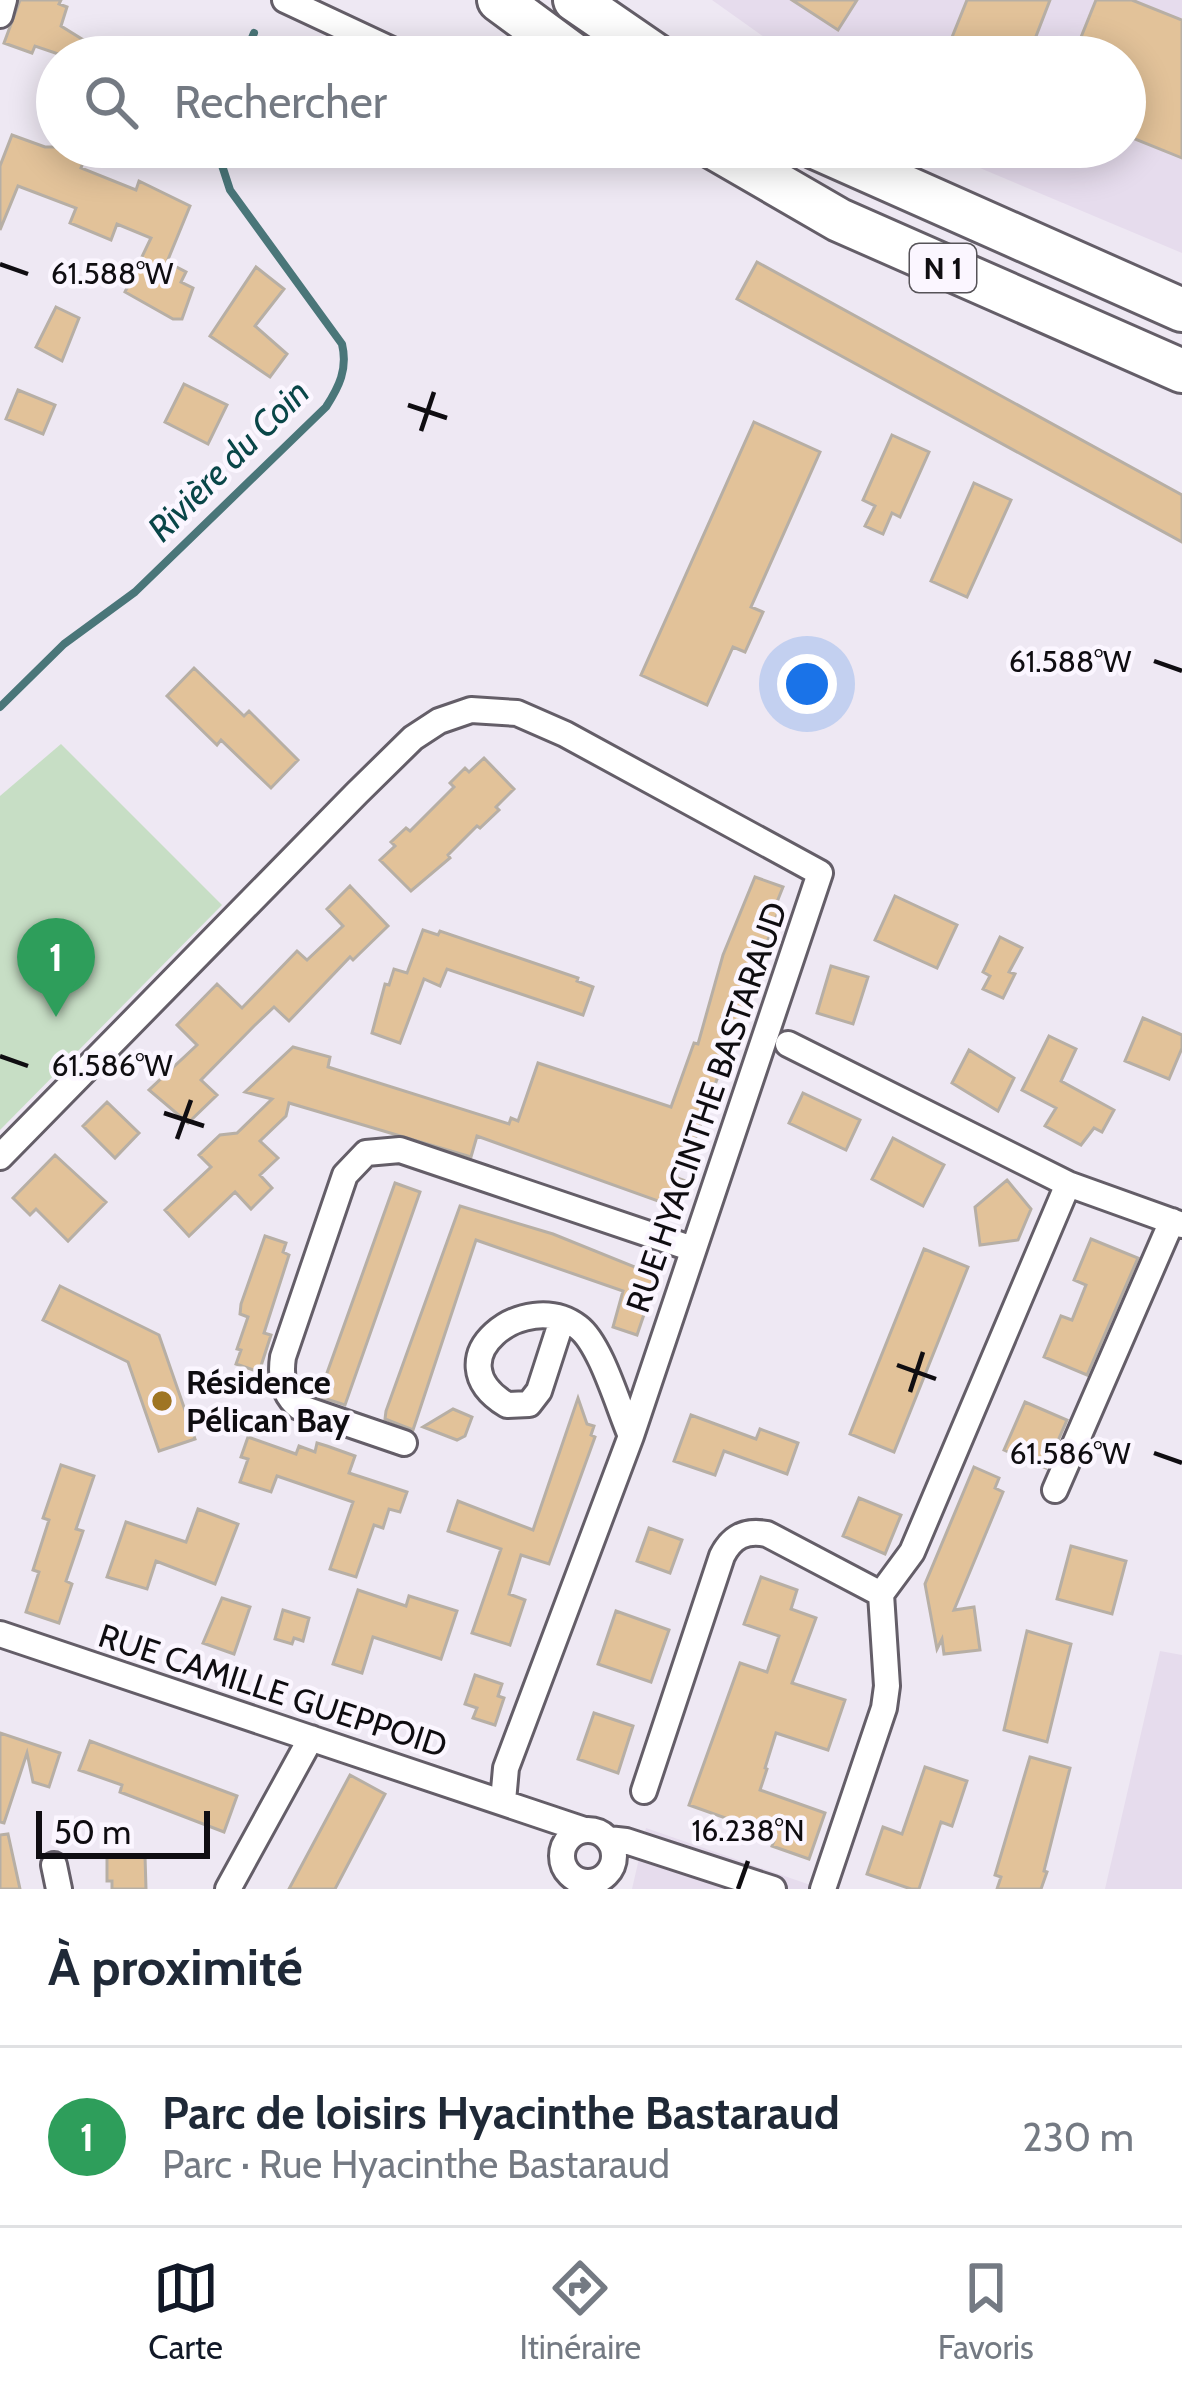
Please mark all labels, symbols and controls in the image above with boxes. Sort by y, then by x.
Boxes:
search box [36,36,1146,168]
icon: search [78,69,144,135]
text: Rechercher [174,75,387,129]
road number: N 1 [910,244,976,292]
text: 61.588°W [51,255,174,292]
water label: Rivière du Coin [138,370,318,550]
text: 61.588°W [1009,643,1132,680]
your location [777,654,837,714]
street label: RUE HYACINTHE BASTARAUD [617,897,795,1317]
pin: 1 [17,918,95,1017]
text: 61.586°W [51,1047,173,1084]
place label: Résidence Pélican Bay [186,1362,350,1440]
marker: Résidence Pélican Bay [149,1388,175,1414]
text: 61.586°W [1009,1435,1131,1472]
street label: RUE CAMILLE GUEPPOID [94,1615,452,1765]
scale bar [36,1805,210,1858]
text: 50 m [54,1812,131,1852]
text: 16.238°N [691,1812,805,1849]
text: À proximité [48,1936,303,1998]
text: Parc de loisirs Hyacinthe Bastaraud [162,2086,840,2140]
text: 1 [80,2113,94,2161]
text: 230 m [1022,2113,1134,2161]
text: Parc · Rue Hyacinthe Bastaraud [162,2140,670,2188]
tab: Carte [148,2255,223,2367]
tab: Itinéraire [520,2255,641,2367]
tab: Favoris [938,2255,1034,2367]

